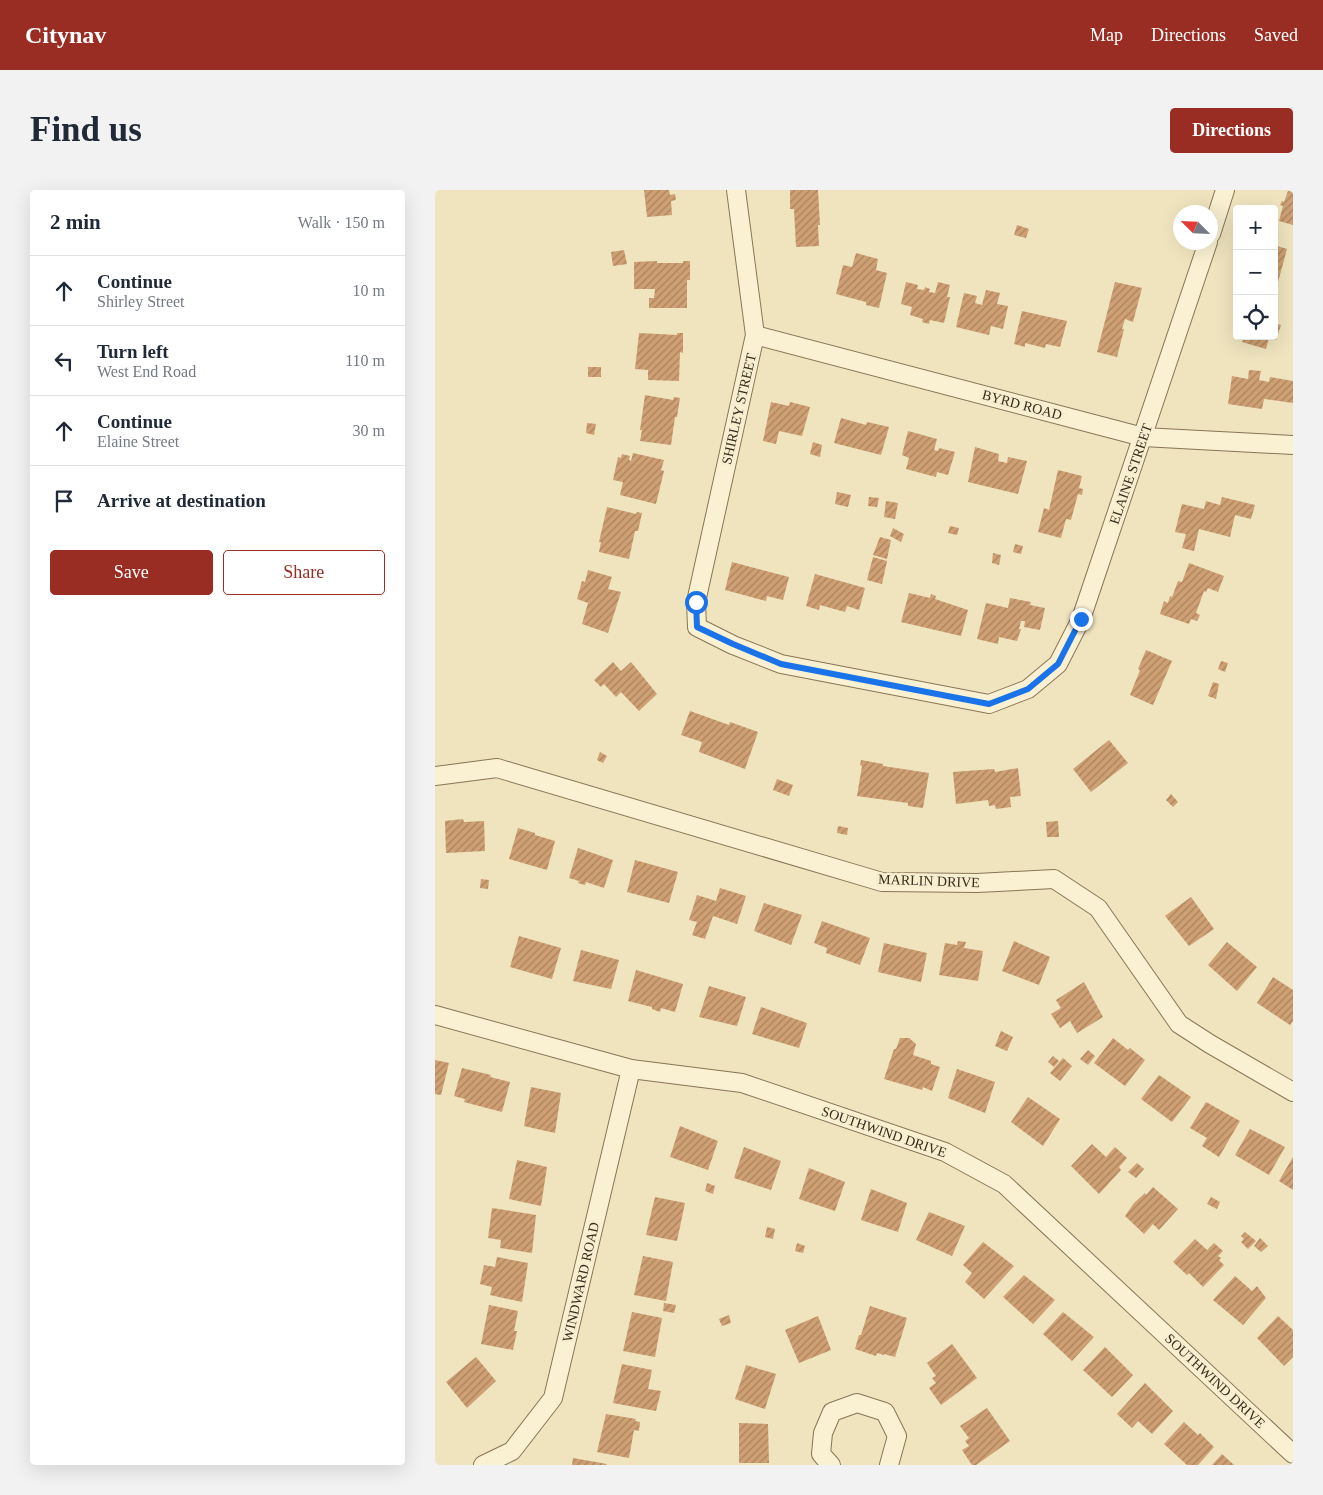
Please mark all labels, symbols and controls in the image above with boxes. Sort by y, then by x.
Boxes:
text: Citynav [25,22,106,48]
text: Map [1090,25,1123,45]
text: Directions [1151,25,1226,45]
text: Saved [1254,25,1298,45]
button: Directions [1170,108,1293,153]
text: Find us [30,110,142,149]
north arrow [1173,205,1218,250]
map controls [1233,205,1278,340]
button: + [1233,205,1278,250]
text: 2 min [50,210,101,234]
text: Walk · 150 m [298,214,385,231]
button: − [1233,250,1278,295]
text: Continue [97,271,172,292]
icon: ahead [50,277,78,305]
text: 10 m [353,282,385,299]
text: Shirley Street [97,293,185,310]
button: locate [1233,295,1278,340]
text: Turn left [97,341,169,362]
icon: left [50,347,78,375]
text: 110 m [345,352,385,369]
street label: SHIRLEY STREET [719,352,759,466]
text: West End Road [97,363,196,380]
street label: BYRD ROAD [980,387,1064,423]
text: Continue [97,411,172,432]
icon: ahead [50,417,78,445]
street label: ELAINE STREET [1107,421,1155,526]
text: 30 m [353,422,385,439]
text: Elaine Street [97,433,179,450]
icon: arrive [50,487,78,515]
text: Arrive at destination [97,490,266,511]
button: Save [50,550,213,595]
button: Share [223,550,385,595]
route start [685,591,708,614]
route end [1070,608,1093,631]
street label: MARLIN DRIVE [878,872,980,890]
street label: SOUTHWIND DRIVE [820,1104,948,1160]
street label: WINDWARD ROAD [560,1221,602,1343]
street label: SOUTHWIND DRIVE [1162,1331,1268,1431]

